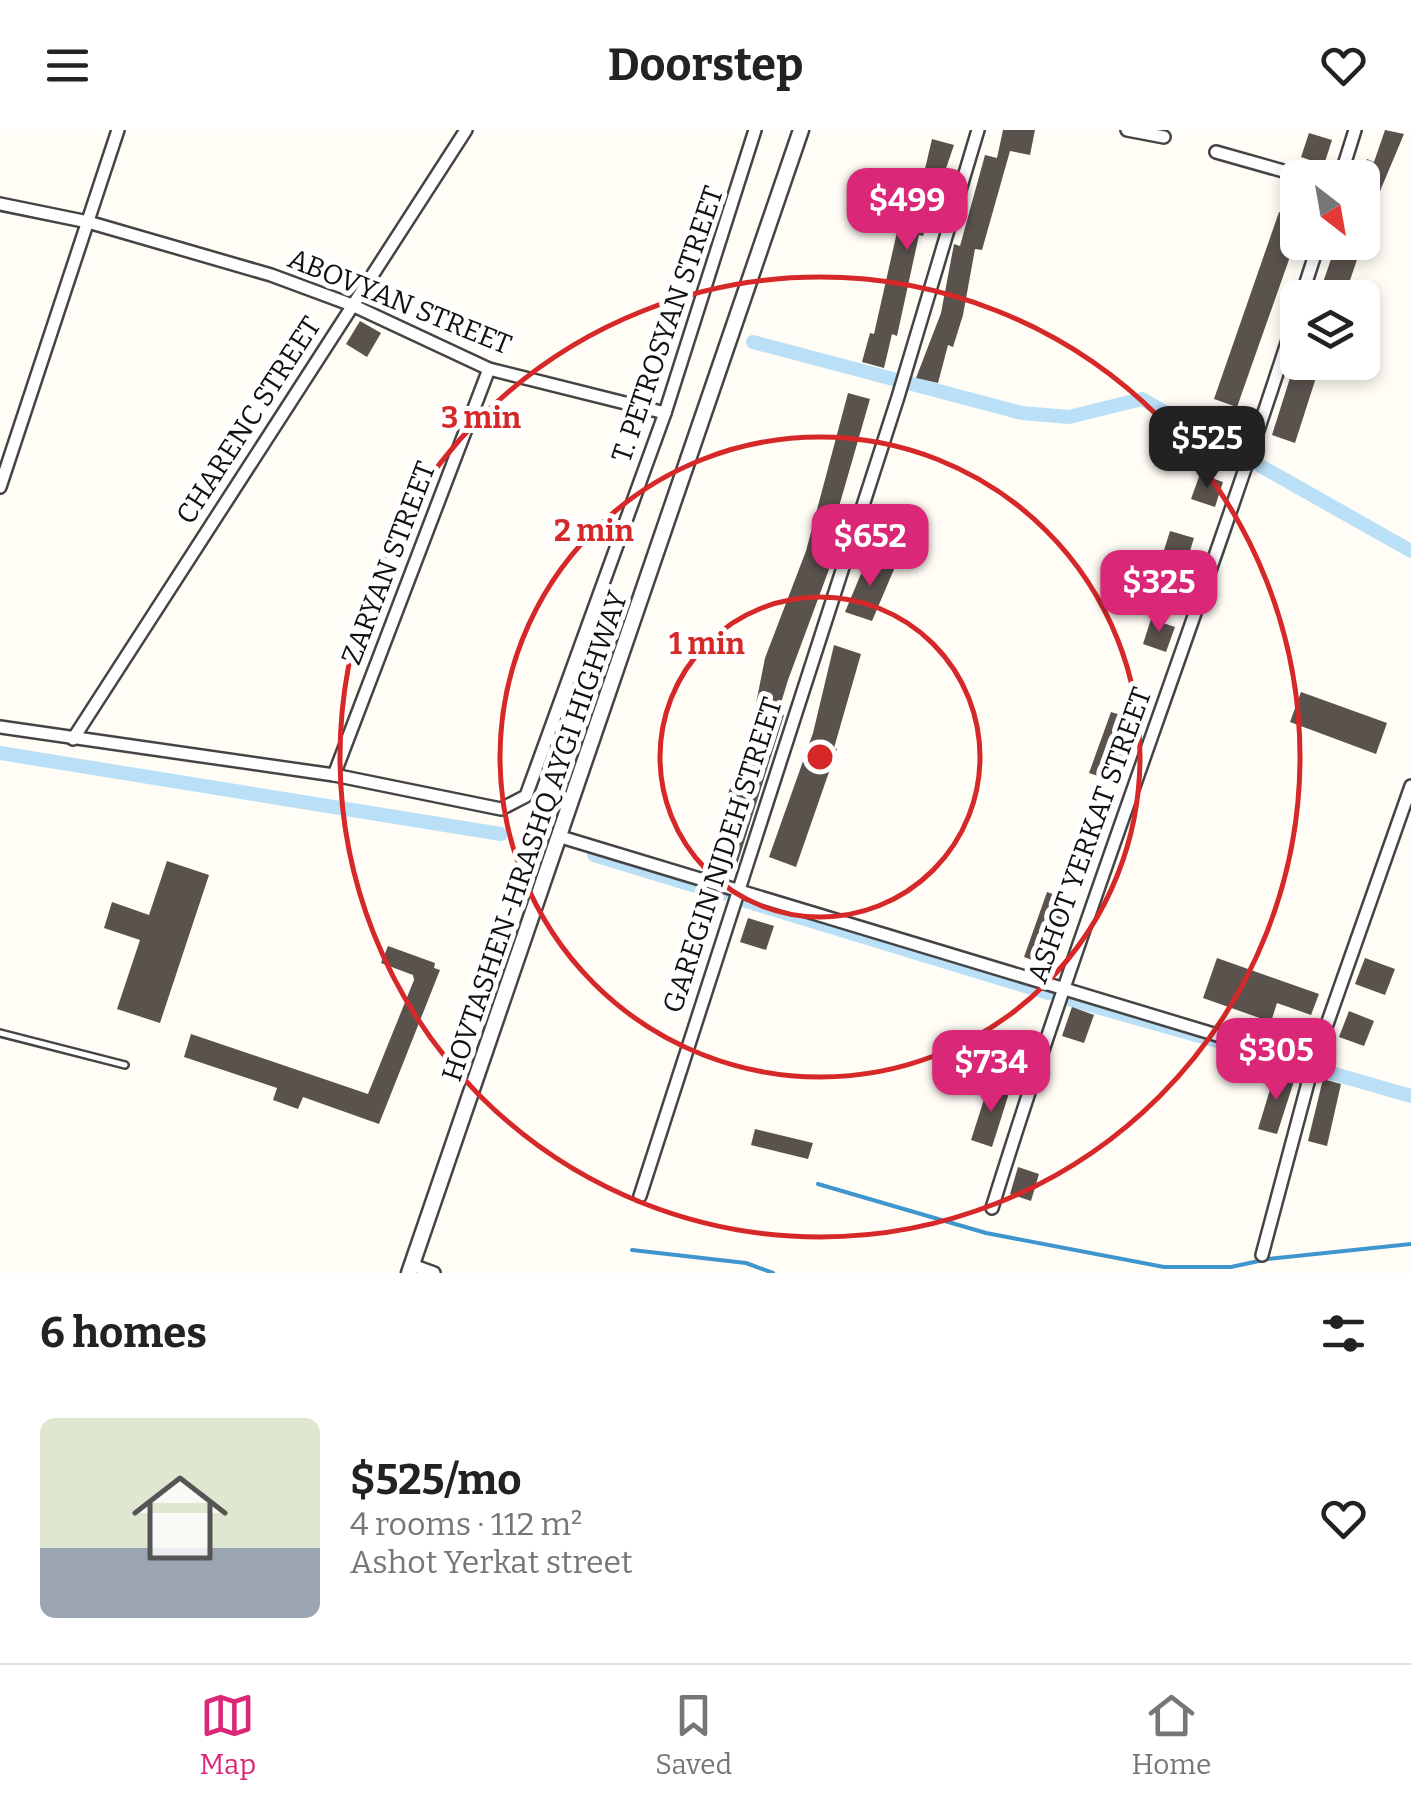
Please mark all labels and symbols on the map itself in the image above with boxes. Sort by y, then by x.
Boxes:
north arrow [1280,160,1380,260]
pin: $499 [848,168,966,253]
street label: T. PETROSYAN STREET [605,182,730,466]
street label: ABOVYAN STREET [283,242,516,361]
street label: CHARENC STREET [169,311,328,530]
text: 3 min [441,400,522,436]
pin: $525 [1148,406,1266,491]
street label: ZARYAN STREET [335,457,442,669]
pin: $652 [811,504,929,589]
text: 2 min [554,513,635,549]
pin: $325 [1100,550,1218,635]
street label: HOVTASHEN-HRASHQ AYGI HIGHWAY [435,587,634,1086]
text: 1 min [669,626,746,662]
street label: ASHOT YERKAT STREET [1021,683,1158,987]
street label: GAREGIN NJDEH STREET [656,693,789,1017]
centre of rings [802,739,838,775]
pin: $305 [1217,1018,1335,1103]
pin: $734 [932,1030,1050,1115]

